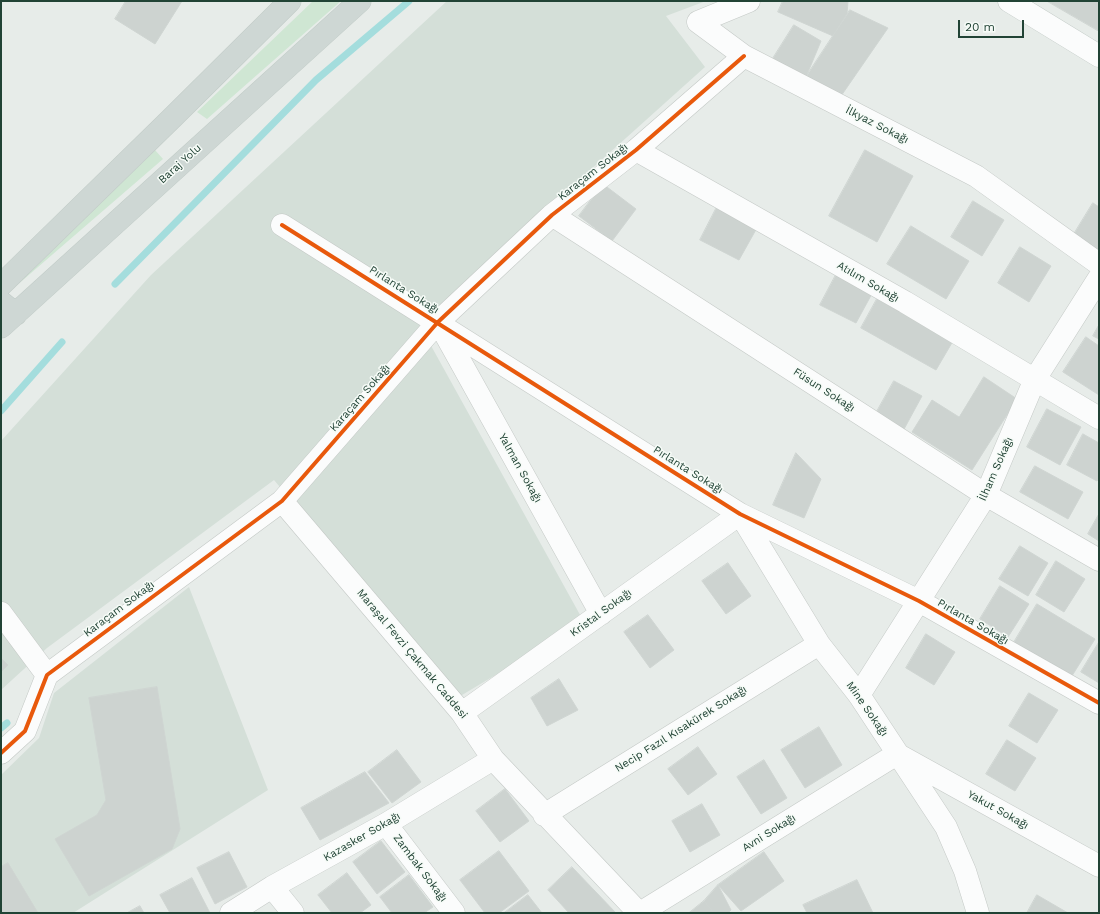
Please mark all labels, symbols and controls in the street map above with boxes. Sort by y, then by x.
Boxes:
scale bar [960,12,1026,38]
text: 20 m [965,20,995,34]
street label: İlkyaz Sokağı [843,103,911,147]
street label: Baraj Yolu [156,141,204,187]
street label: Karaçam Sokağı [555,141,631,203]
street label: Atılım Sokağı [835,259,901,305]
street label: Pırlanta Sokağı [367,263,441,317]
street label: Karaçam Sokağı [327,362,393,434]
street label: Füsun Sokağı [791,365,857,415]
street label: Yalman Sokağı [496,431,544,505]
street label: İlham Sokağı [976,435,1016,503]
street label: Pırlanta Sokağı [651,443,725,497]
street label: Karaçam Sokağı [81,578,157,640]
street label: Maraşal Fevzi Çakmak Caddesi [354,586,470,722]
street label: Kristal Sokağı [568,586,634,640]
street label: Pırlanta Sokağı [935,596,1011,648]
street label: Mine Sokağı [843,679,891,739]
street label: Necip Fazıl Kısakürek Sokağı [613,683,749,775]
street label: Yakut Sokağı [965,788,1031,832]
street label: Kazasker Sokağı [321,810,403,864]
street label: Avni Sokağı [740,811,798,855]
street label: Zambak Sokağı [390,831,450,905]

